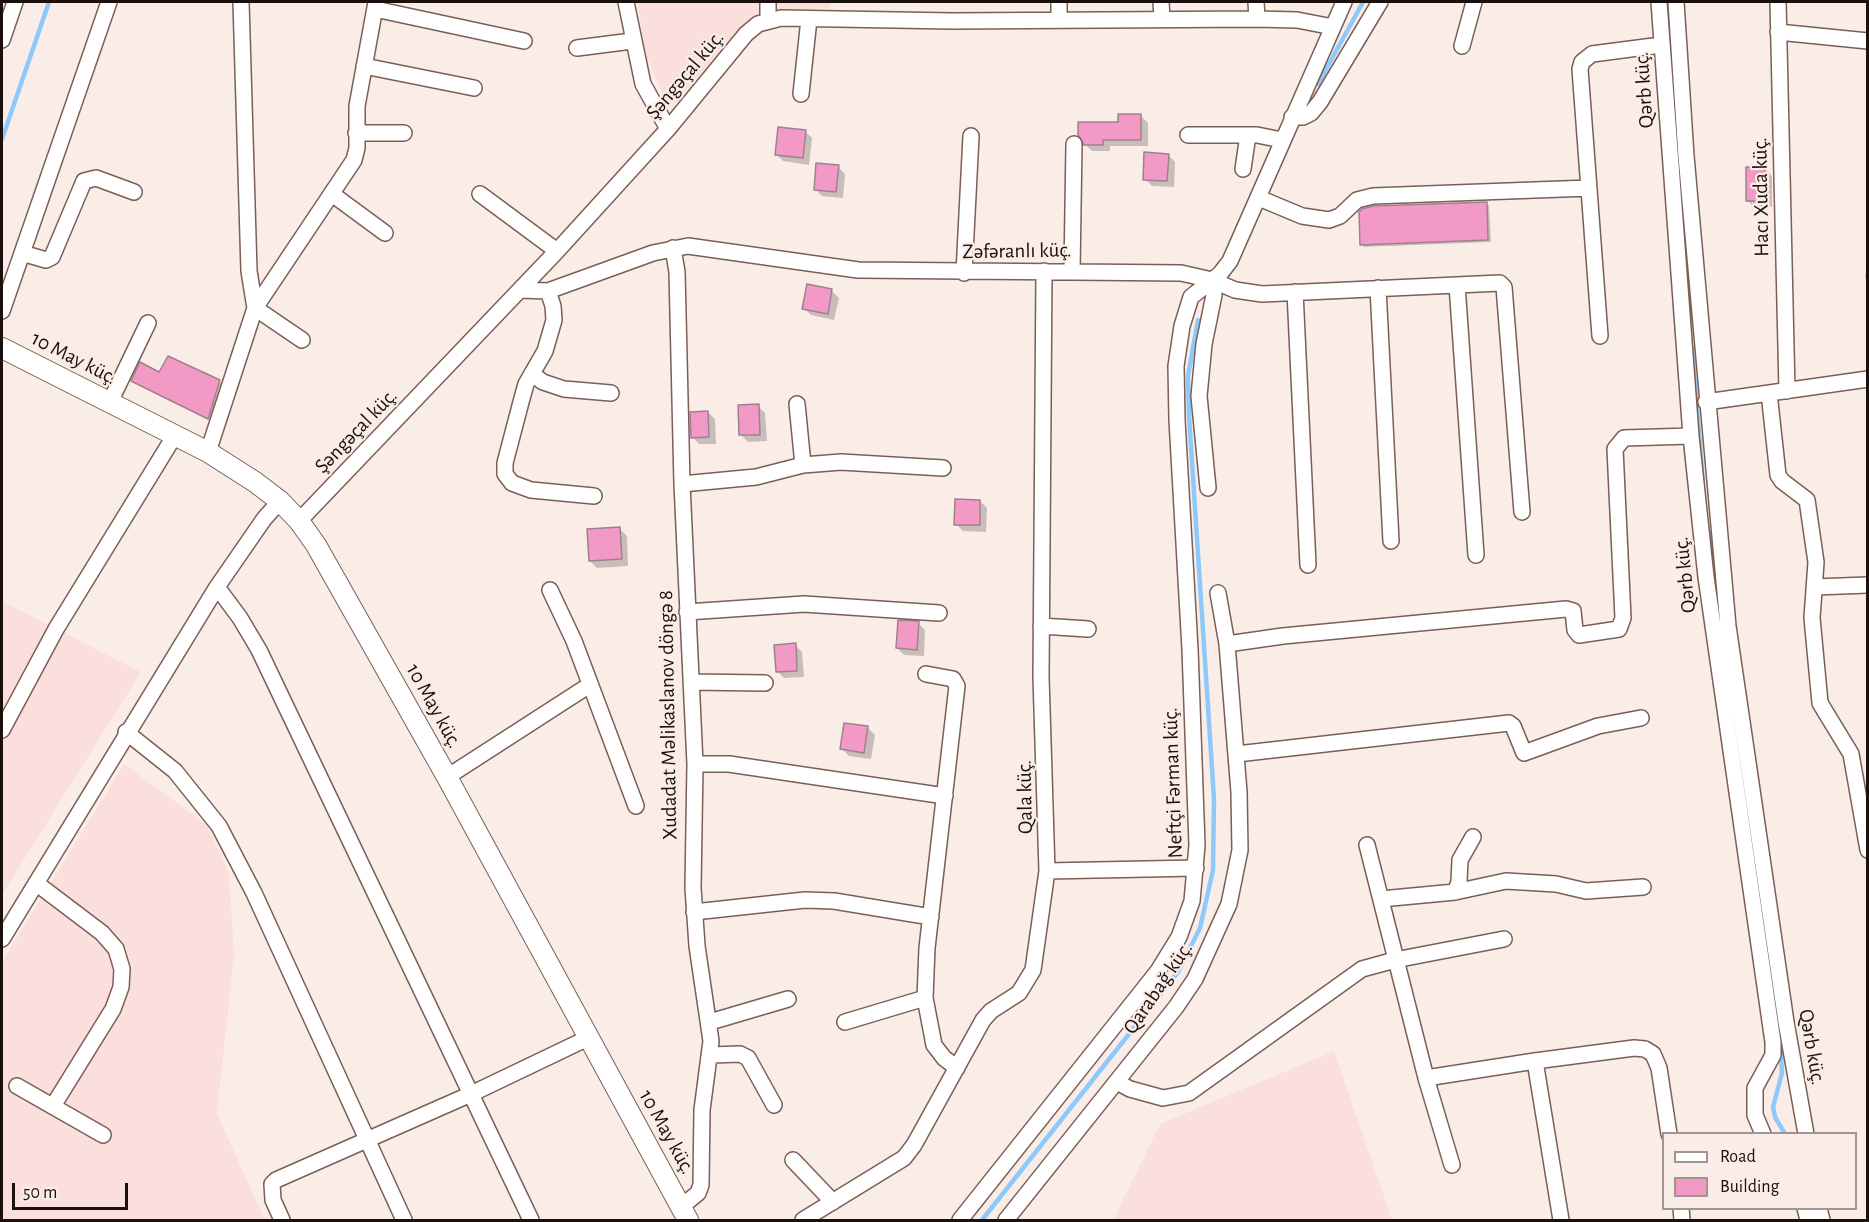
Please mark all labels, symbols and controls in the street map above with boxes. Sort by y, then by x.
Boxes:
street label: Şəngəçal küç. [641,25,729,125]
street label: Qərb küç. [1629,51,1659,129]
street label: Hacı Xuda küç. [1747,137,1775,257]
street label: Zəfəranlı küç. [962,237,1072,265]
street label: 10 May küç. [27,326,121,390]
street label: Şəngəçal küç. [309,383,403,479]
street label: Qərb küç. [1668,536,1702,614]
street label: Xudadat Məlikaslanov döngə 8 [653,590,683,840]
street label: 10 May küç. [401,659,467,753]
street label: Neftçi Fərman küç. [1158,707,1188,859]
street label: Qala küç. [1012,760,1038,834]
street label: Qarabağ küç. [1118,937,1198,1039]
street label: Qərb küç. [1793,1007,1831,1087]
street label: 10 May küç. [634,1085,700,1179]
legend [1662,1132,1857,1210]
text: Road [1720,1148,1756,1166]
scale bar [15,1171,130,1209]
text: Building [1720,1178,1779,1196]
text: 50 m [23,1184,57,1202]

